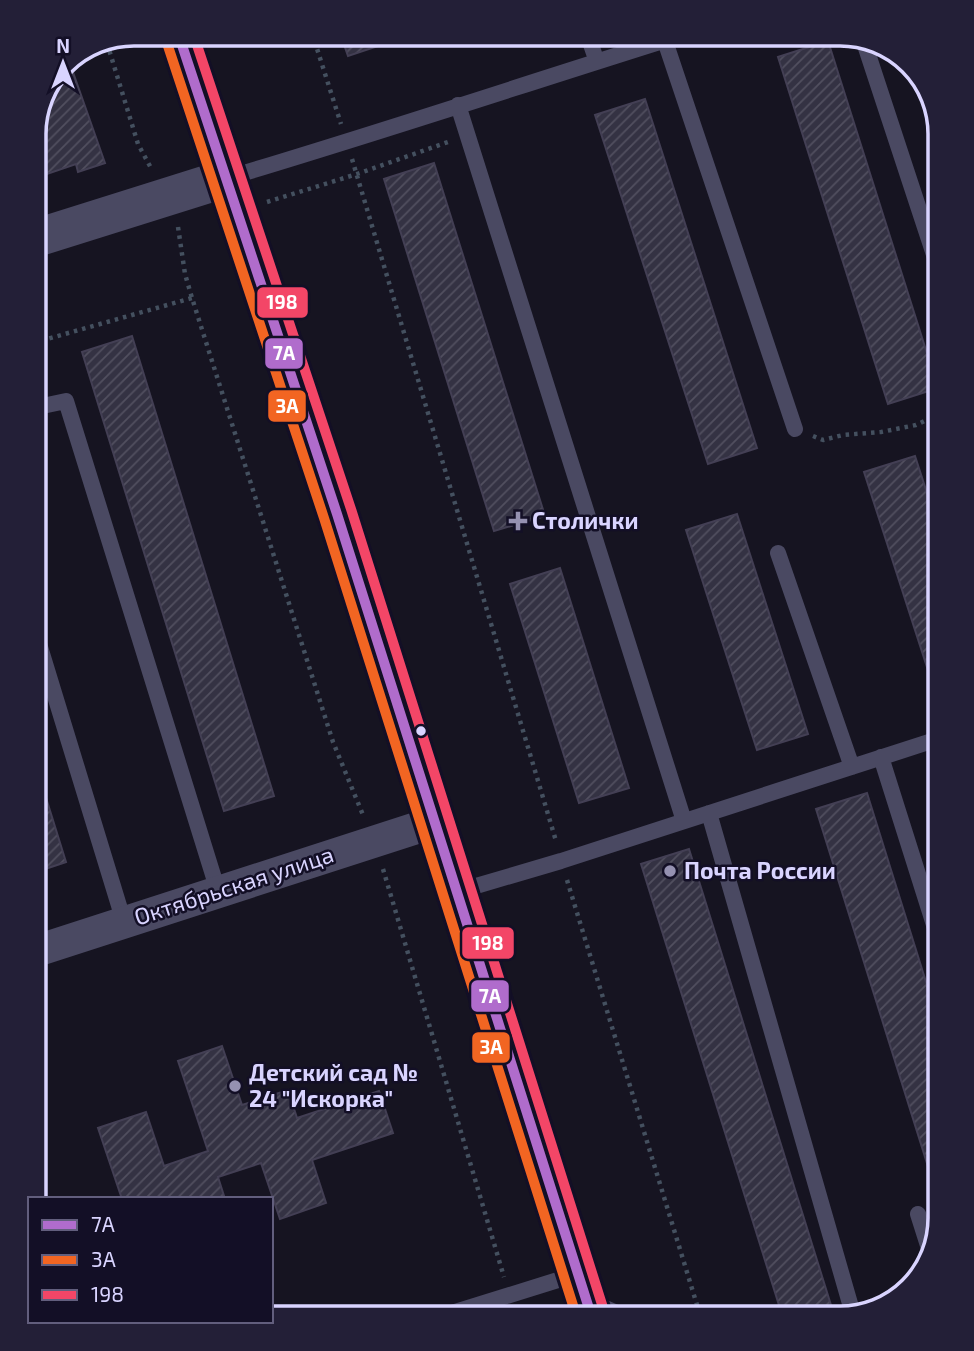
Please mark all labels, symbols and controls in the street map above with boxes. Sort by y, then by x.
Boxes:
north arrow [28,28,98,98]
text: N [56,34,70,57]
line badge: 198 [256,286,309,319]
text: 198 [266,290,298,313]
line badge: 7А [264,337,304,370]
text: 7А [273,341,296,364]
line badge: 3А [267,389,307,423]
text: 3А [275,394,299,417]
place label: Столички [532,506,638,534]
marker: Столички [510,513,526,529]
unlabelled marker [414,724,428,738]
street label: Октябрьская улица [130,840,337,931]
place label: Почта России [684,856,836,884]
marker: Почта России [662,863,678,879]
line badge: 198 [461,926,515,960]
text: 198 [472,931,504,954]
line badge: 7А [470,979,510,1013]
text: 7А [479,984,502,1007]
line badge: 3А [471,1031,511,1064]
text: 3А [479,1035,503,1058]
place label: Детский сад № 24 "Искорка" [249,1058,418,1112]
marker: Детский сад № 24 "Искорка" [227,1078,243,1094]
legend [28,1197,273,1323]
text: 7А [91,1211,115,1236]
text: 3А [91,1246,116,1271]
text: 198 [91,1281,124,1306]

